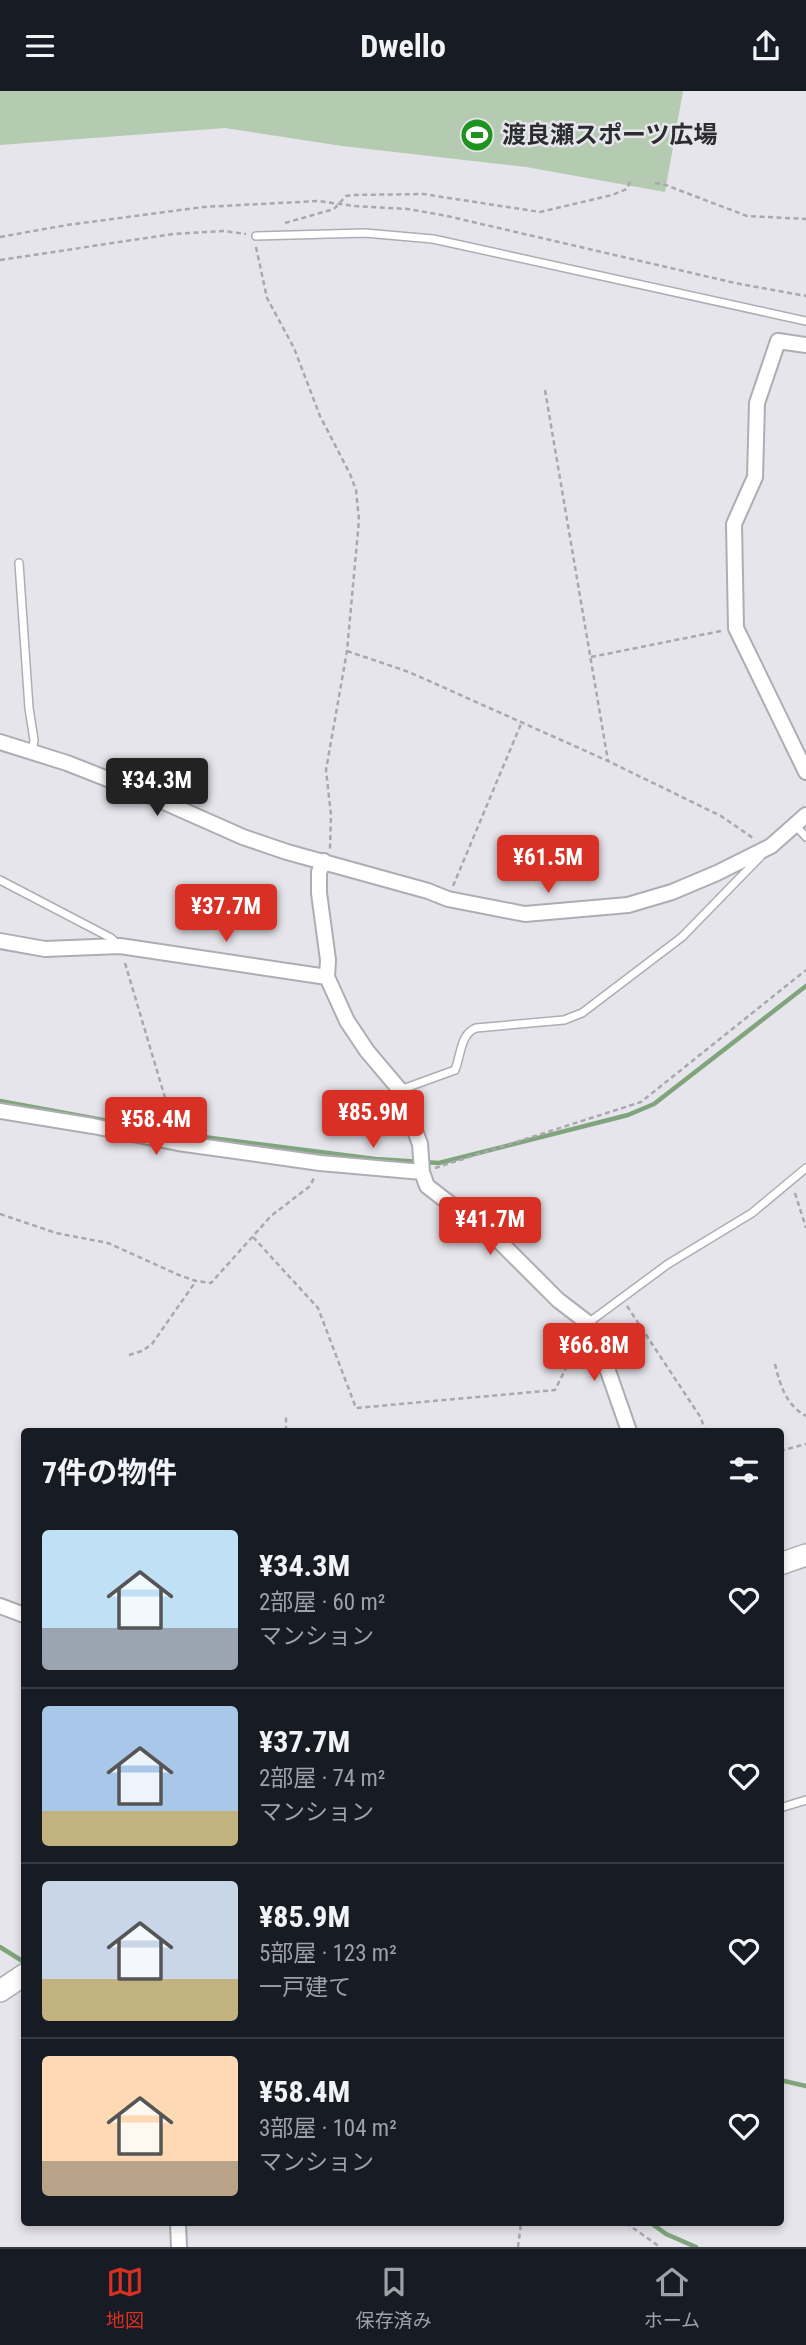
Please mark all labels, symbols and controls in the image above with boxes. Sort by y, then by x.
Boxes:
icon: menu [21,27,59,65]
text: Dwello [360,27,446,65]
icon: share [747,27,785,65]
sports icon: 渡良瀬スポーツ広場 [458,116,496,154]
place label: 渡良瀬スポーツ広場 [502,121,718,149]
pin: ¥34.3M [100,759,214,818]
text: ¥34.3M [122,767,192,794]
pin: ¥61.5M [491,835,605,895]
text: ¥61.5M [513,844,583,871]
pin: ¥37.7M [169,885,283,944]
text: ¥37.7M [191,893,261,920]
pin: ¥85.9M [316,1091,430,1150]
pin: ¥58.4M [99,1097,213,1157]
text: ¥85.9M [338,1099,408,1126]
text: ¥58.4M [121,1106,191,1133]
pin: ¥41.7M [433,1197,547,1257]
text: ¥41.7M [455,1206,525,1233]
pin: ¥66.8M [537,1323,651,1383]
text: ¥66.8M [559,1332,629,1359]
icon: filters [725,1451,763,1489]
text: 7件の物件 [42,1455,177,1490]
text: ¥34.3M [259,1548,350,1583]
icon: home [98,1558,182,1642]
icon: heart [725,1581,763,1619]
text: 2部屋 · 60 m² [259,1589,385,1616]
text: マンション [259,1623,374,1650]
text: ¥37.7M [259,1724,350,1759]
icon: home [98,1734,182,1818]
icon: heart [725,1757,763,1795]
text: 2部屋 · 74 m² [259,1765,385,1792]
text: マンション [259,1799,374,1826]
text: ¥85.9M [259,1899,350,1934]
icon: home [98,1909,182,1993]
icon: heart [725,1932,763,1970]
text: 5部屋 · 123 m² [259,1940,397,1967]
text: 一戸建て [259,1974,351,2001]
text: ¥58.4M [259,2074,350,2109]
icon: home [98,2084,182,2168]
icon: heart [725,2107,763,2145]
text: 3部屋 · 104 m² [259,2115,397,2142]
text: マンション [259,2149,374,2176]
tab: 地図 [106,2263,144,2332]
tab: 保存済み [356,2263,432,2332]
tab: ホーム [644,2263,700,2332]

